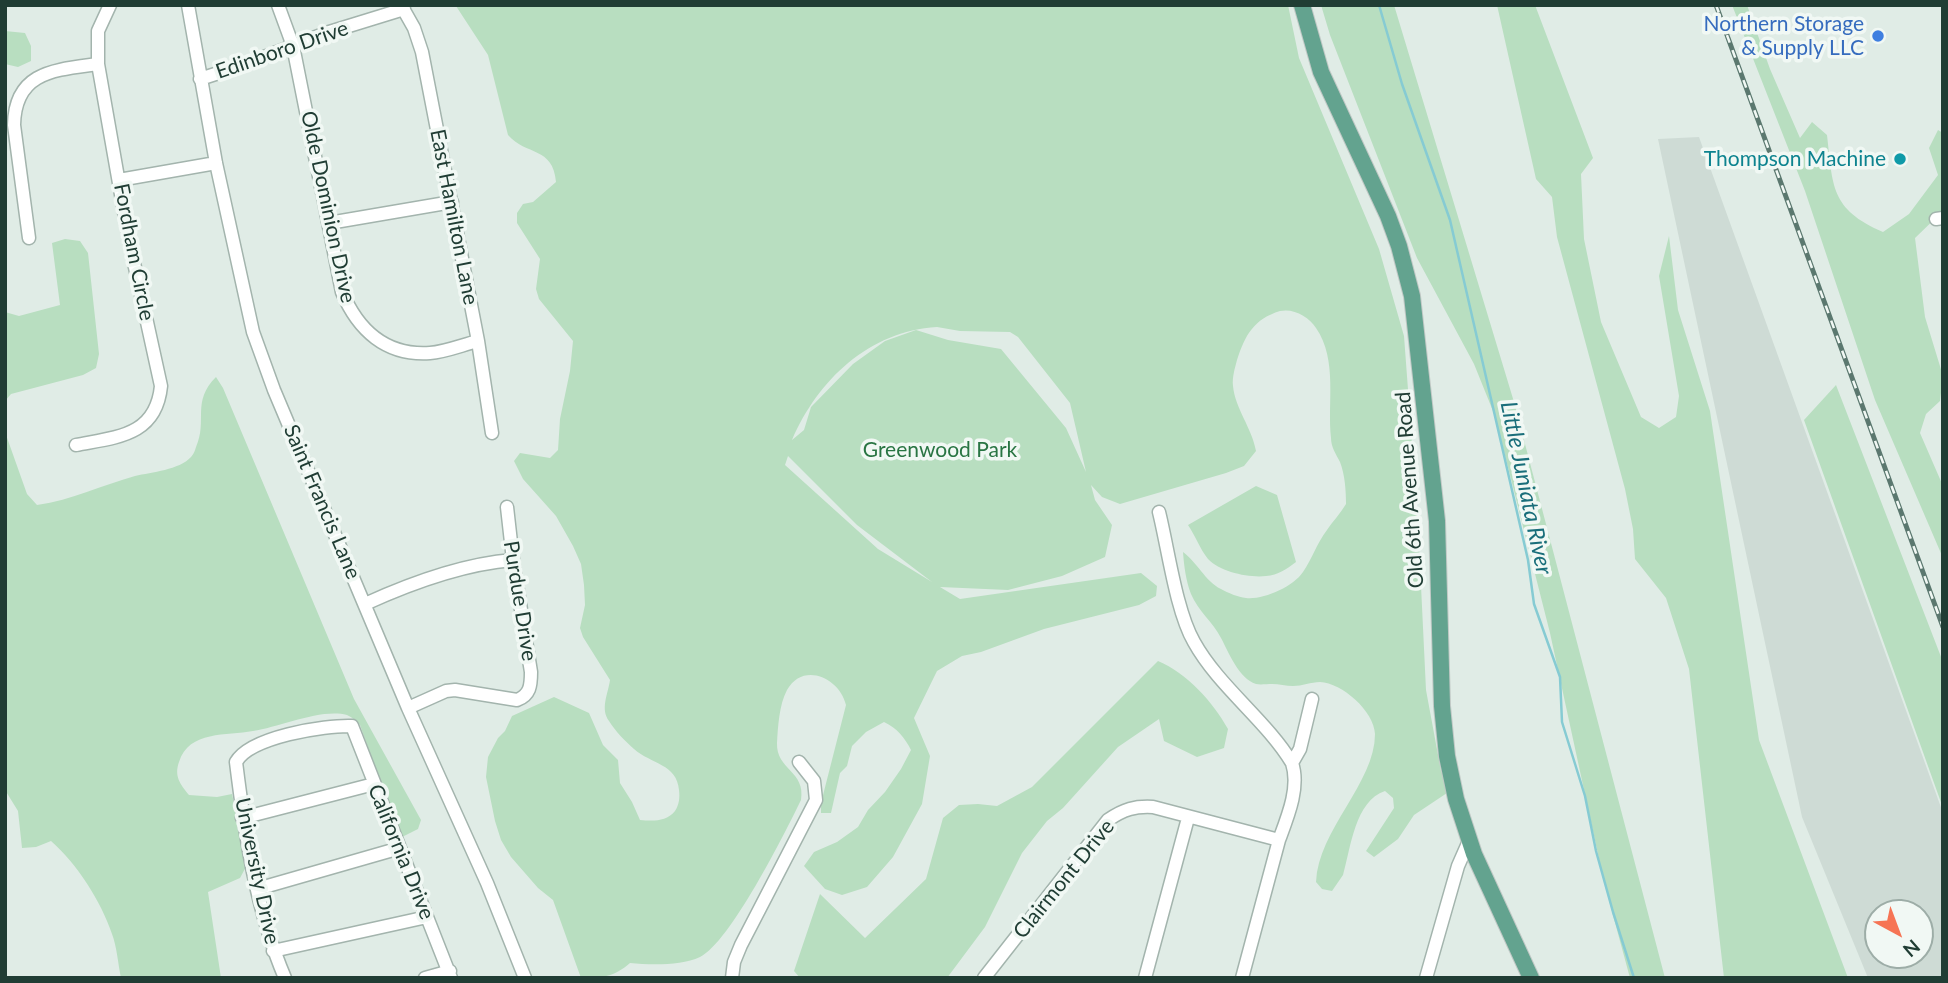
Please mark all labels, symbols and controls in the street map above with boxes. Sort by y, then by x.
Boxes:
place label: Northern Storage & Supply LLC [1704,11,1864,61]
street label: Edinboro Drive [212,16,352,84]
marker: Northern Storage & Supply LLC [1870,28,1886,44]
street label: Olde Dominion Drive [295,109,361,305]
street label: East Hamilton Lane [425,127,483,307]
place label: Thompson Machine [1704,146,1886,172]
marker: Thompson Machine [1892,151,1908,167]
street label: Fordham Circle [108,181,160,323]
street label: Old 6th Avenue Road [1391,391,1429,589]
water label: Little Juniata River [1494,399,1558,577]
street label: Saint Francis Lane [278,421,366,583]
park label: Greenwood Park [863,437,1017,463]
street label: Purdue Drive [498,539,542,663]
street label: California Drive [362,781,440,923]
street label: University Drive [229,795,285,947]
street label: Clairmont Drive [1008,814,1120,944]
north arrow [1864,899,1934,969]
text: N [1899,935,1925,962]

